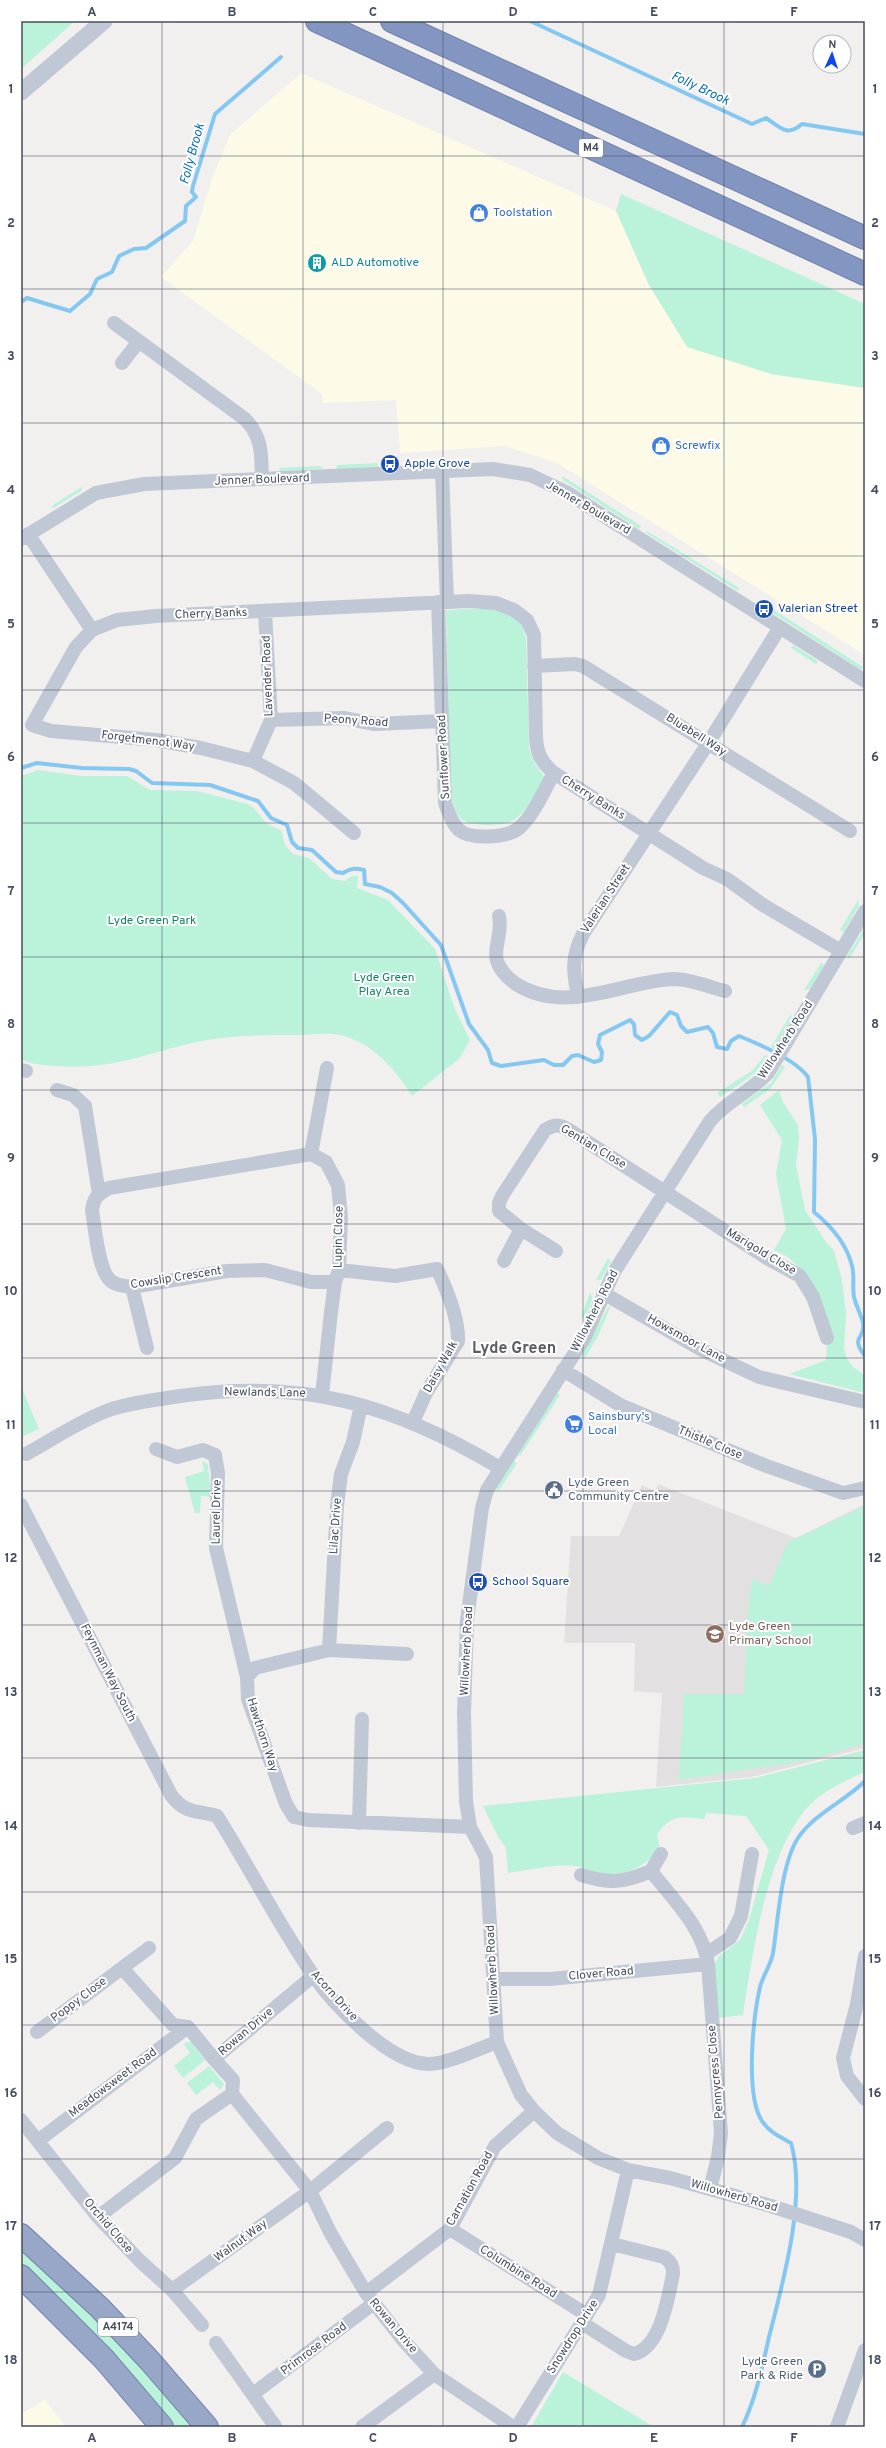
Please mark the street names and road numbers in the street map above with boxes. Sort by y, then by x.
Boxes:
road number: M4 [579,139,603,157]
street label: Jenner Boulevard [214,470,310,490]
street label: Jenner Boulevard [543,477,633,539]
street label: Cherry Banks [174,605,248,623]
street label: Lavender Road [259,635,277,717]
street label: Bluebell Way [663,710,729,760]
street label: Peony Road [323,711,389,731]
street label: Sunflower Road [434,714,454,800]
street label: Forgetmenot Way [100,727,196,755]
street label: Cherry Banks [558,772,628,824]
street label: Valerian Street [578,861,634,937]
street label: Willowherb Road [755,998,817,1082]
street label: Gentian Close [557,1121,629,1173]
street label: Lupin Close [330,1206,348,1268]
street label: Marigold Close [723,1225,799,1279]
street label: Cowslip Crescent [129,1263,223,1293]
street label: Willowherb Road [567,1267,623,1355]
street label: Howsmoor Lane [644,1311,728,1367]
street label: Daisy Walk [420,1338,462,1396]
street label: Newlands Lane [224,1384,306,1402]
street label: Thistle Close [675,1422,745,1464]
street label: Laurel Drive [208,1479,226,1545]
street label: Lilac Drive [326,1497,346,1555]
street label: Willowherb Road [457,1606,477,1696]
street label: Feynman Way South [76,1621,140,1725]
street label: Hawthorn Way [242,1696,282,1774]
street label: Willowherb Road [483,1925,503,2015]
street label: Clover Road [568,1963,634,1985]
street label: Acorn Drive [307,1967,361,2025]
street label: Poppy Close [48,1974,110,2026]
street label: Rowan Drive [215,2004,277,2060]
street label: Pennycress Close [704,2024,728,2120]
street label: Meadowsweet Road [66,2045,160,2121]
street label: Carnation Road [443,2149,497,2229]
street label: Willowherb Road [689,2176,779,2216]
street label: Orchid Close [80,2195,136,2257]
street label: Walnut Way [211,2216,271,2266]
street label: Columbine Road [476,2242,560,2302]
street label: Rowan Drive [365,2295,421,2357]
street label: Snowdrop Drive [544,2297,602,2377]
road number: A4174 [98,2318,138,2336]
street label: Primrose Road [278,2319,350,2379]

